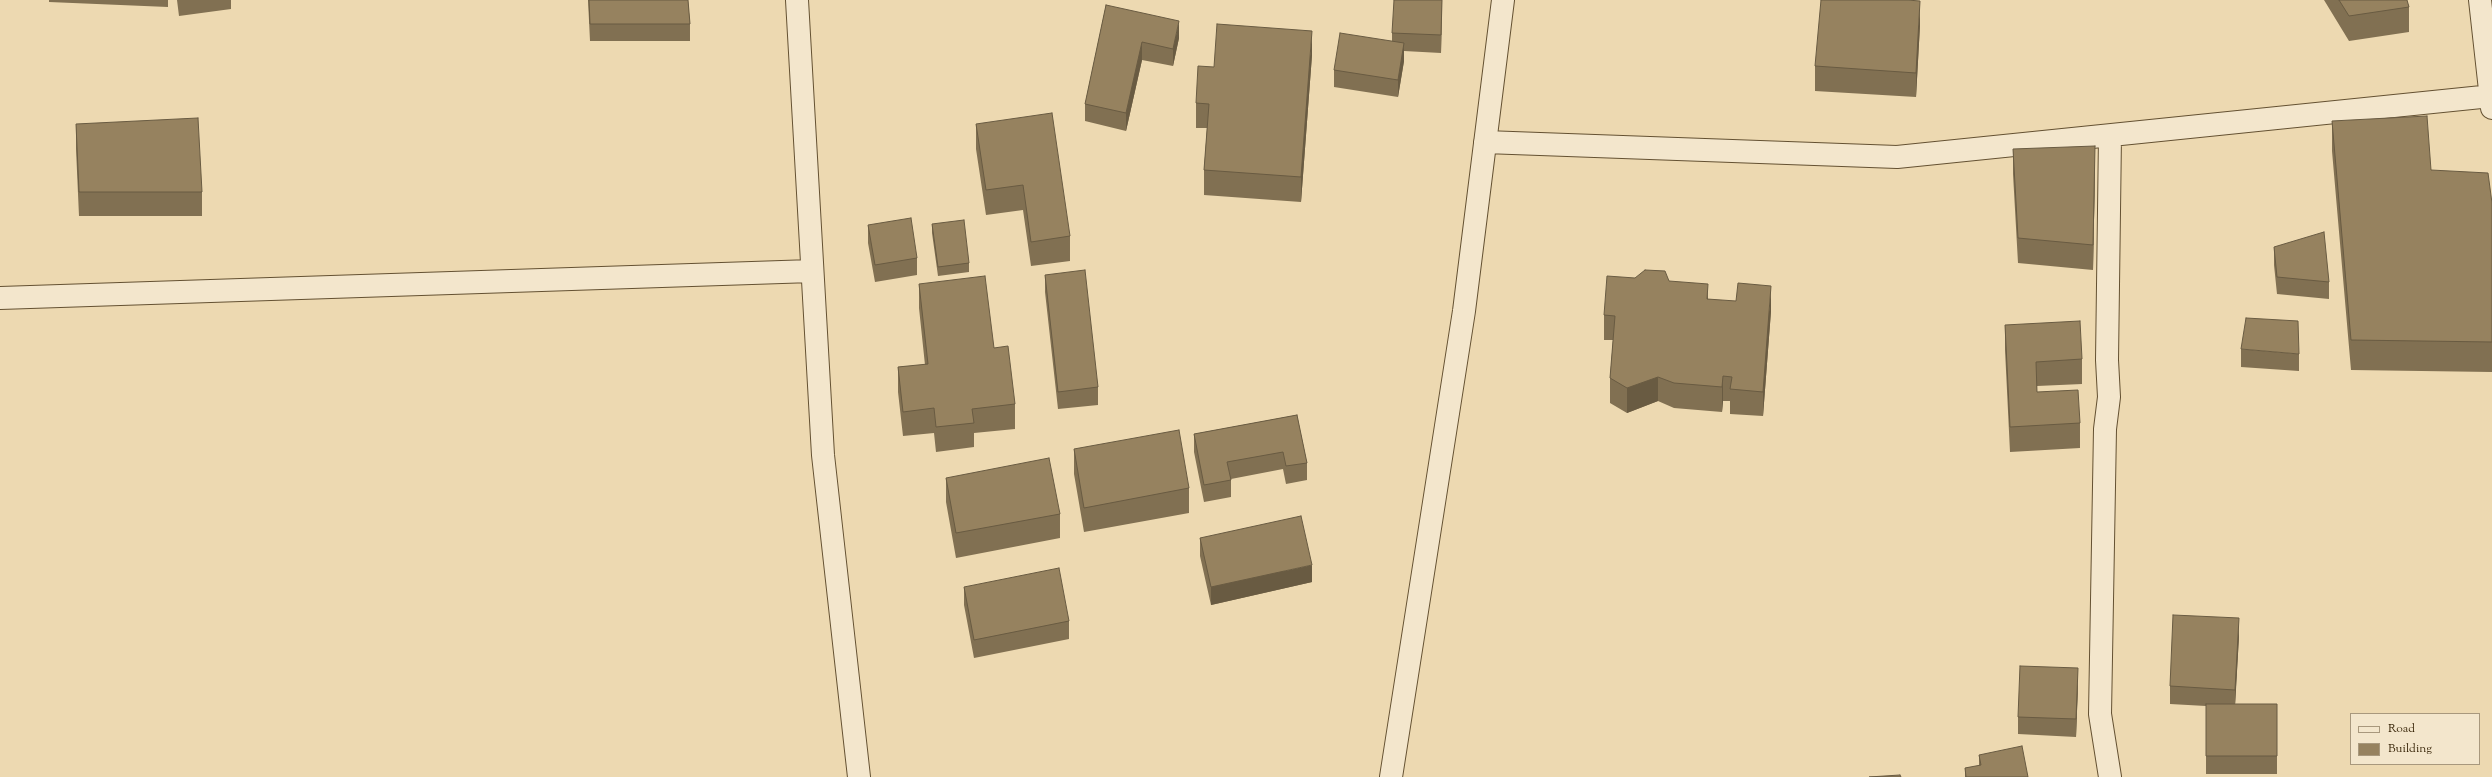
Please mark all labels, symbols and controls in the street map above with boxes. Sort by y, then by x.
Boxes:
legend [2350,713,2480,765]
text: Road [2388,720,2415,738]
text: Building [2388,740,2432,758]

